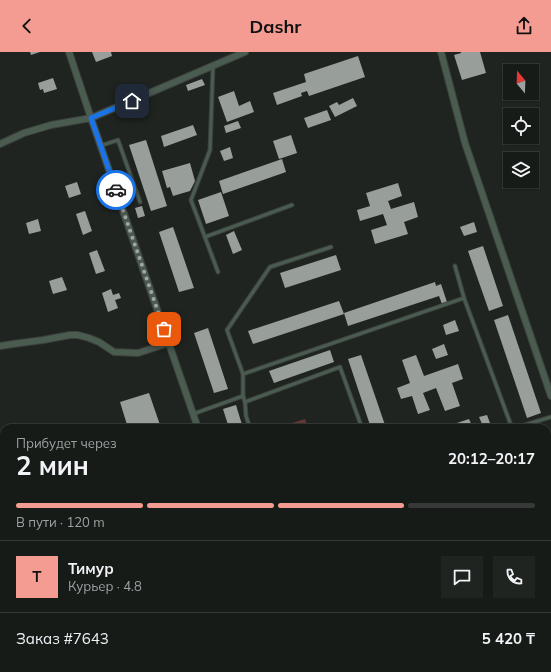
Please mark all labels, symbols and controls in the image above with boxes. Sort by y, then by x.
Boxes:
icon: back [16,15,38,37]
text: Dashr [250,15,301,38]
icon: share [513,15,535,37]
north arrow [503,64,539,100]
map controls [503,64,539,188]
pin [115,84,149,118]
icon: home [121,90,143,112]
button: locate [503,108,539,144]
button: layers [503,152,539,188]
courier [96,170,136,210]
icon: car [105,179,127,201]
pin [147,312,181,346]
icon: bag [153,318,175,340]
text: Прибудет через [16,435,117,451]
text: 2 мин [16,449,89,482]
text: 20:12–20:17 [448,449,535,468]
text: В пути · 120 m [16,514,105,530]
button: chat [441,556,483,598]
button: phone [493,556,535,598]
text: Тимур [68,559,114,578]
text: Т [32,567,42,586]
text: Курьер · 4.8 [68,578,142,594]
text: Заказ #7643 [16,629,109,648]
text: 5 420 ₸ [482,629,535,648]

